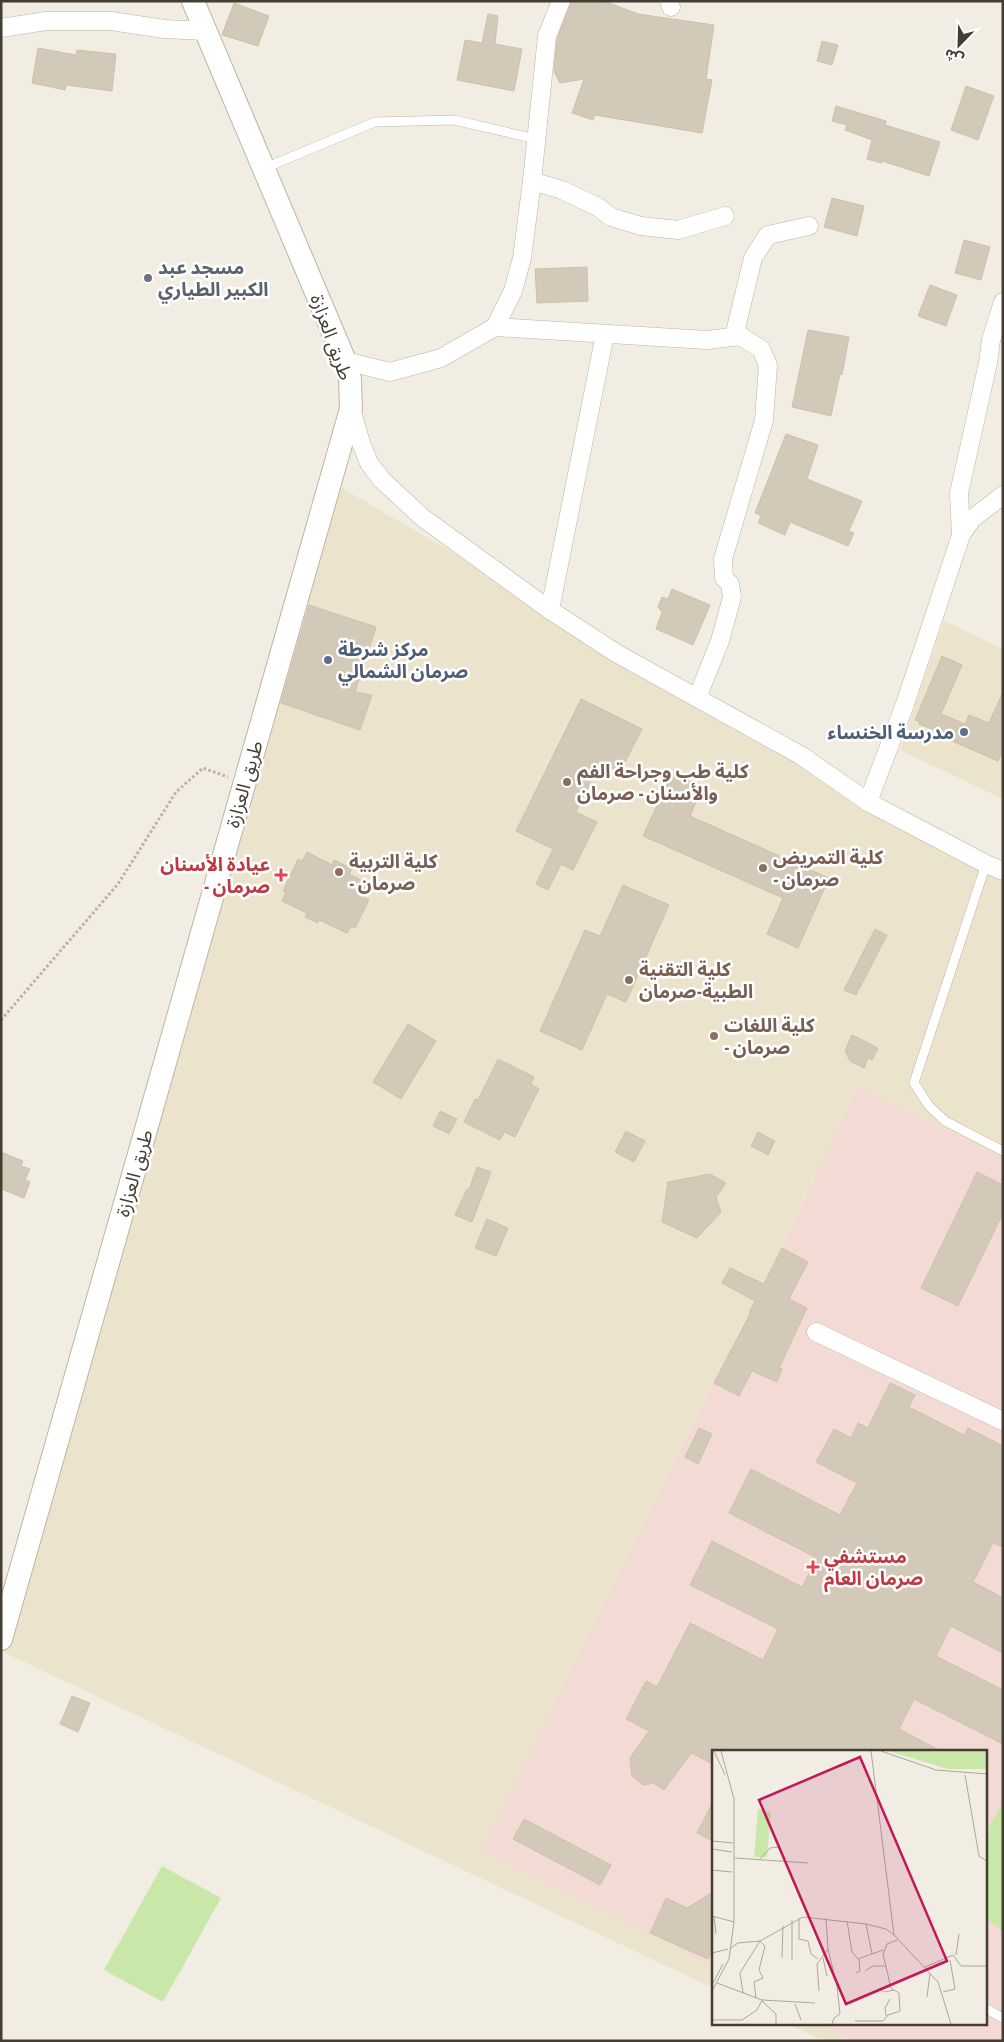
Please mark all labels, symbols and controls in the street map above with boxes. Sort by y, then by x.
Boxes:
north arrow [934,20,984,70]
text: ش [942,45,966,69]
place label: مسجد عبد الكبير الطياري [158,255,269,304]
marker: مسجد عبد الكبير الطياري [142,272,154,284]
street label: طريق العزازة [305,291,359,383]
place label: مركز شرطة صرمان الشمالي [338,637,468,686]
marker: مركز شرطة صرمان الشمالي [322,654,334,666]
place label: مدرسة الخنساء [827,720,954,744]
marker: مدرسة الخنساء [958,726,970,738]
street label: طريق العزازة [220,737,268,830]
place label: كلية طب وجراحة الفم والأسنان - صرمان [577,759,749,805]
marker: كلية طب وجراحة الفم والأسنان - صرمان [561,776,573,788]
place label: كلية التمريض - صرمان [773,845,883,891]
place label: كلية التربية - صرمان [349,849,438,895]
place label: عيادة الأسنان - صرمان [160,852,270,898]
marker: كلية التمريض - صرمان [757,862,769,874]
marker: كلية التربية - صرمان [333,866,345,878]
marker: عيادة الأسنان - صرمان [274,868,288,882]
place label: كلية التقنية الطبية-صرمان [639,957,753,1003]
marker: كلية التقنية الطبية-صرمان [623,974,635,986]
place label: كلية اللغات - صرمان [724,1013,815,1059]
marker: كلية اللغات - صرمان [708,1030,720,1042]
street label: طريق العزازة [110,1126,158,1219]
place label: مستشفي صرمان العام [824,1544,923,1593]
marker: مستشفي صرمان العام [806,1560,820,1574]
inset map [712,1750,986,2024]

